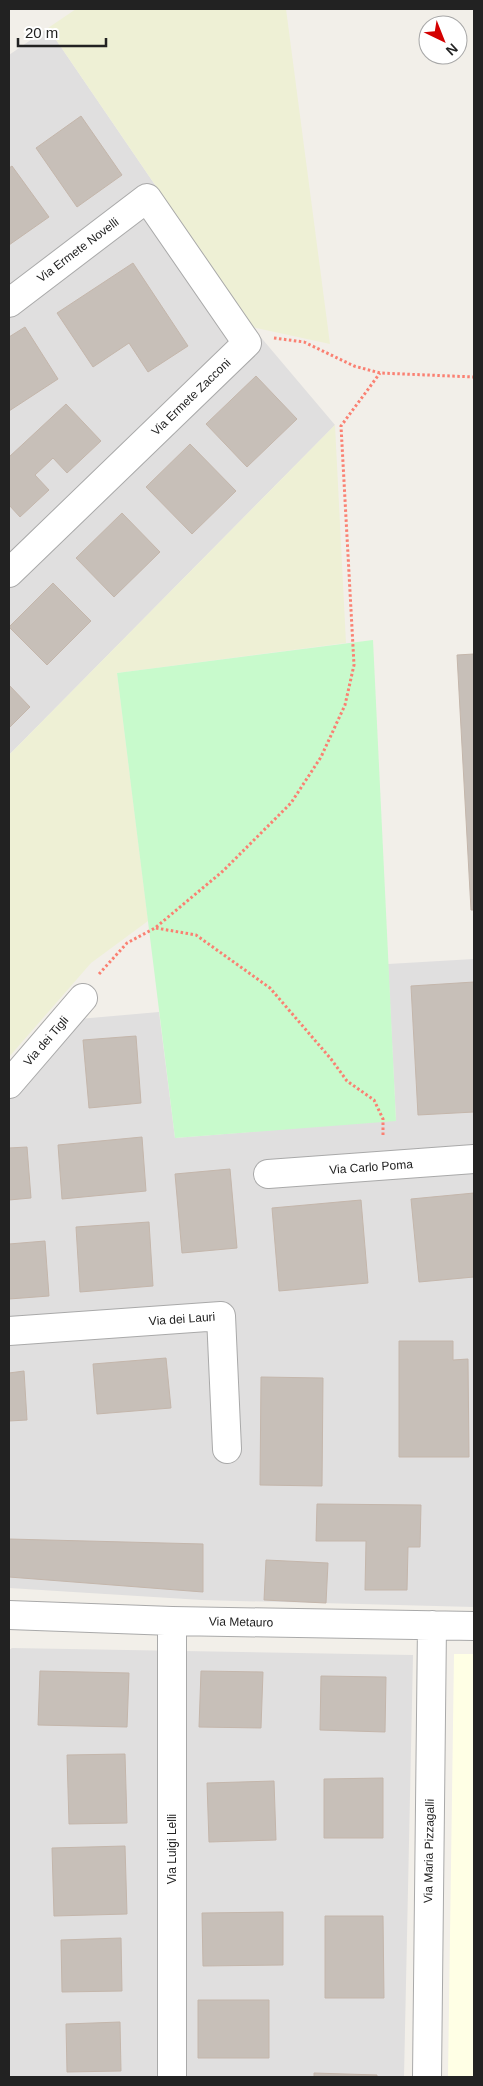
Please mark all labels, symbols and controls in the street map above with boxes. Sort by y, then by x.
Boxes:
scale bar [18,15,105,47]
north arrow [418,15,468,65]
text: 20 m [25,24,58,41]
text: N [443,40,461,59]
street label: Via Ermete Novelli [34,215,122,285]
street label: Via Ermete Zacconi [149,356,233,438]
street label: Via dei Tigli [21,1013,71,1069]
street label: Via Carlo Poma [329,1157,414,1177]
street label: Via dei Lauri [148,1310,216,1328]
street label: Via Metauro [209,1614,274,1630]
street label: Via Maria Pizzagalli [421,1799,437,1903]
street label: Via Luigi Lelli [165,1814,179,1884]

